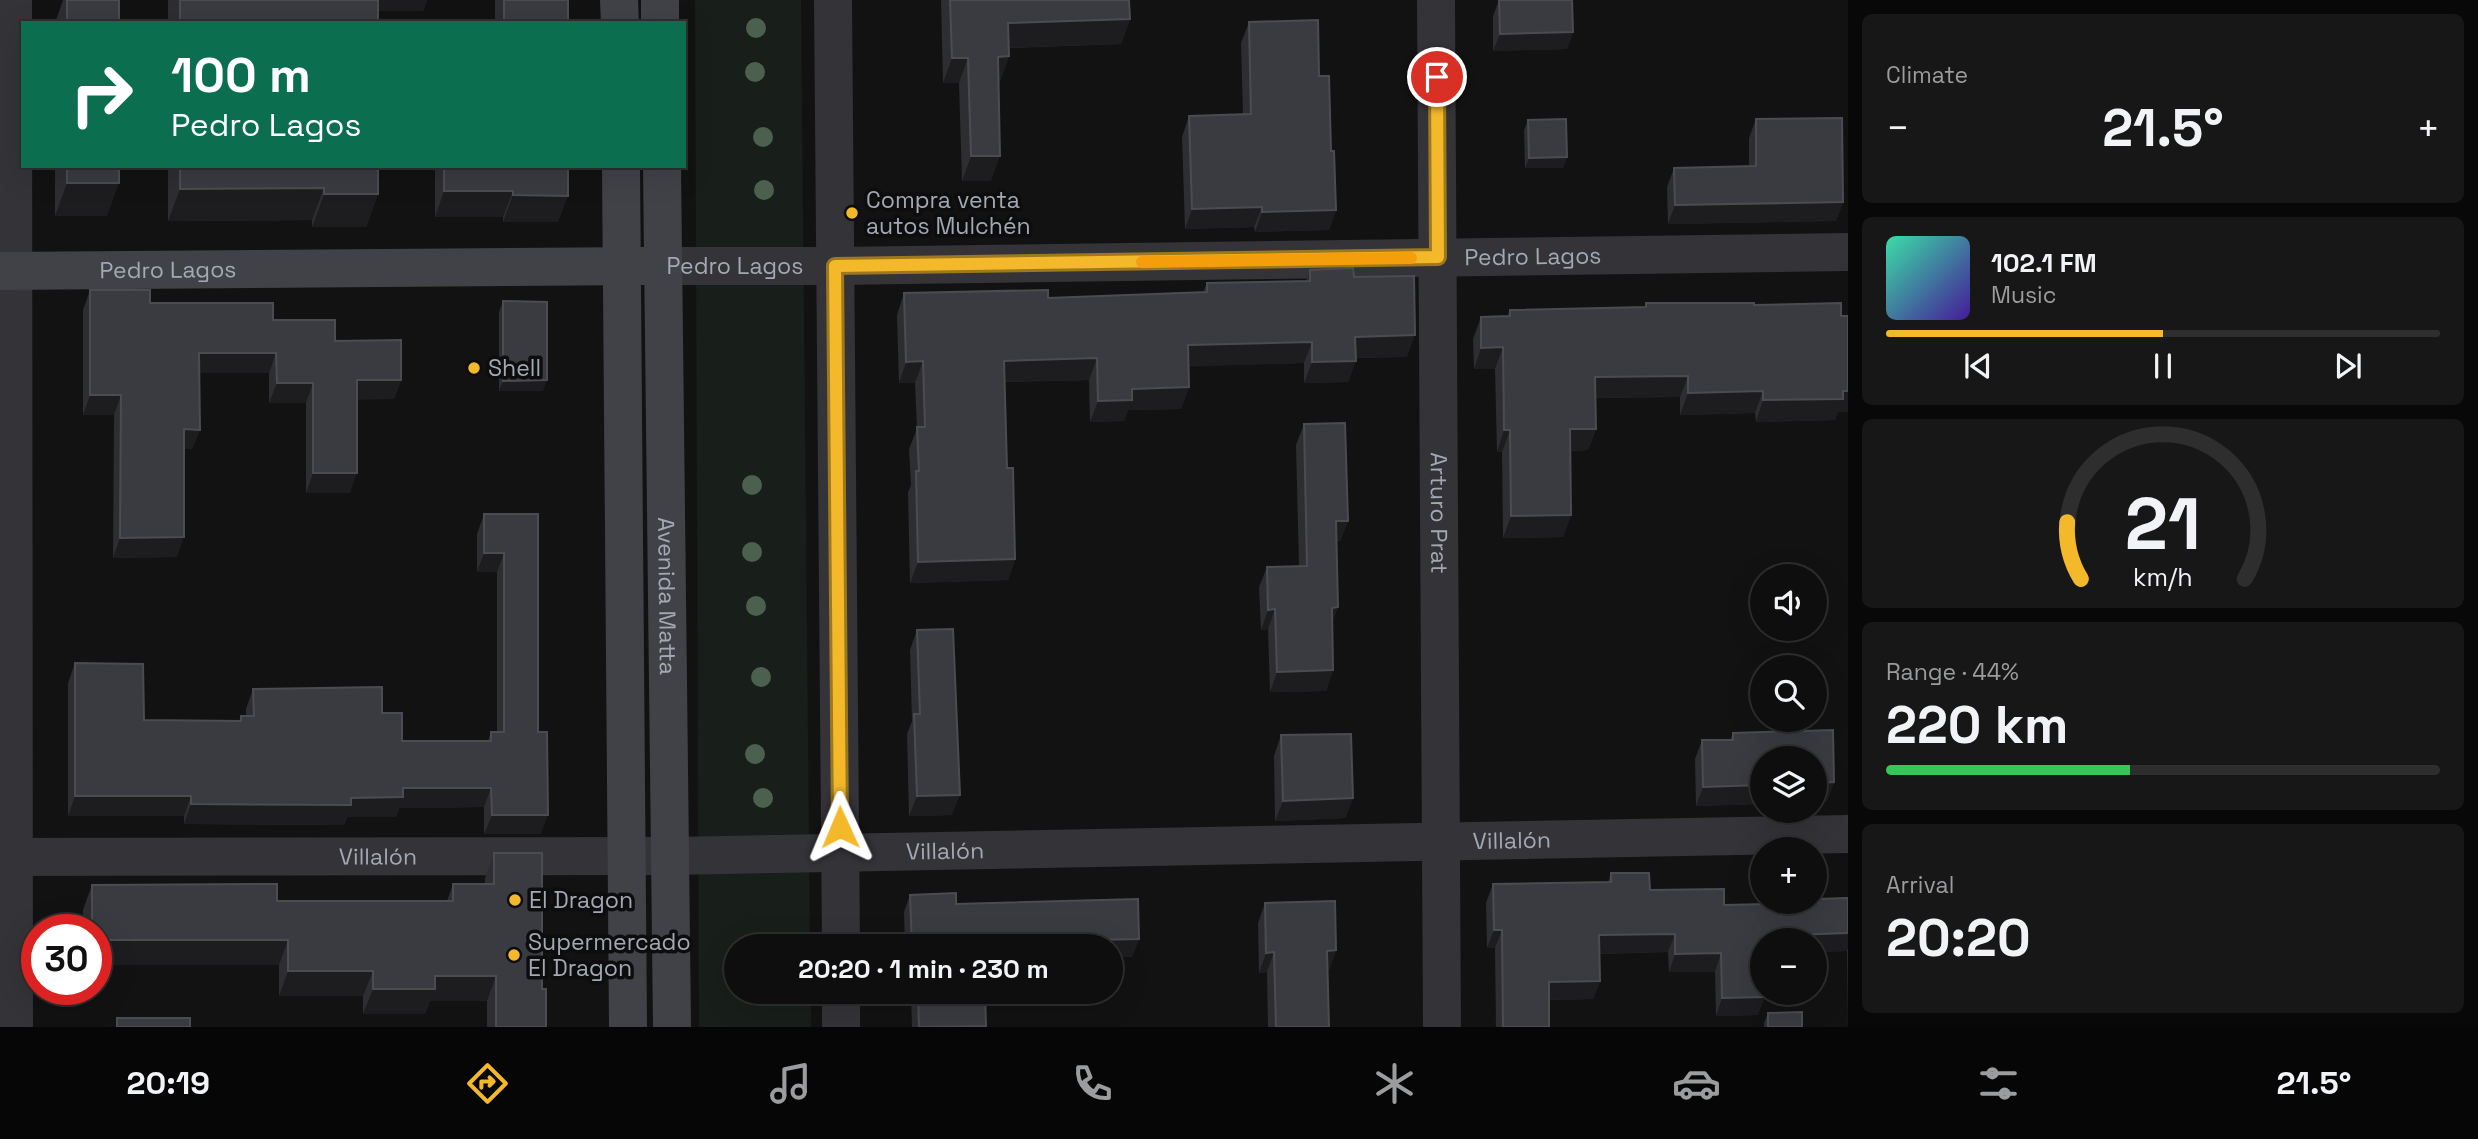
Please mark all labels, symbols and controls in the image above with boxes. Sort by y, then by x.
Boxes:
text: 100 m [171,44,311,106]
pin [1407,47,1467,107]
icon: right [56,49,147,140]
icon: arrive [1418,58,1456,96]
text: Climate [1886,60,1968,90]
text: 21.5° [2102,95,2224,161]
text: − [1886,104,1910,152]
text: + [2416,104,2440,152]
text: Pedro Lagos [171,105,361,145]
place label: Compra venta autos Mulchén [866,185,1031,241]
marker: Compra venta autos Mulchén [844,205,860,221]
street label: Pedro Lagos [1464,240,1602,272]
text: 102.1 FM [1991,246,2097,280]
street label: Pedro Lagos [667,251,803,281]
street label: Pedro Lagos [99,254,237,285]
text: Music [1991,280,2056,310]
icon: previous [1959,347,1997,385]
icon: pause [2144,347,2182,385]
icon: next [2329,347,2367,385]
place label: Shell [488,353,541,383]
marker: Shell [466,360,482,376]
street label: Arturo Prat [1424,452,1454,574]
text: 21 [2125,478,2201,571]
street label: Avenida Matta [651,517,683,675]
text: km/h [2133,561,2193,593]
map controls [1750,564,1827,1005]
button: sound [1750,564,1827,641]
button: search [1750,655,1827,732]
text: Range · 44% [1886,657,2019,687]
text: 220 km [1886,692,2068,758]
button: layers [1750,746,1827,823]
position arrow [803,790,877,864]
street label: Villalón [1472,825,1551,856]
street label: Villalón [905,835,984,867]
button: + [1750,837,1827,914]
street label: Villalón [339,841,417,871]
text: Arrival [1886,870,1954,900]
place label: El Dragon [529,885,633,915]
marker: El Dragon [507,892,523,908]
text: 20:20 [1886,905,2031,971]
speed limit sign: 30 [21,914,112,1005]
place label: Supermercado El Dragon [528,927,691,983]
button: − [1750,928,1827,1005]
marker: Supermercado El Dragon [506,947,522,963]
text: 20:20 · 1 min · 230 m [798,952,1049,986]
icon: directions [463,1059,512,1108]
icon: music [766,1059,815,1108]
icon: phone [1068,1059,1117,1108]
icon: climate [1370,1059,1419,1108]
icon: car [1672,1059,1721,1108]
icon: filters [1974,1059,2023,1108]
text: 20:19 [127,1063,210,1103]
text: 21.5° [2277,1063,2351,1103]

